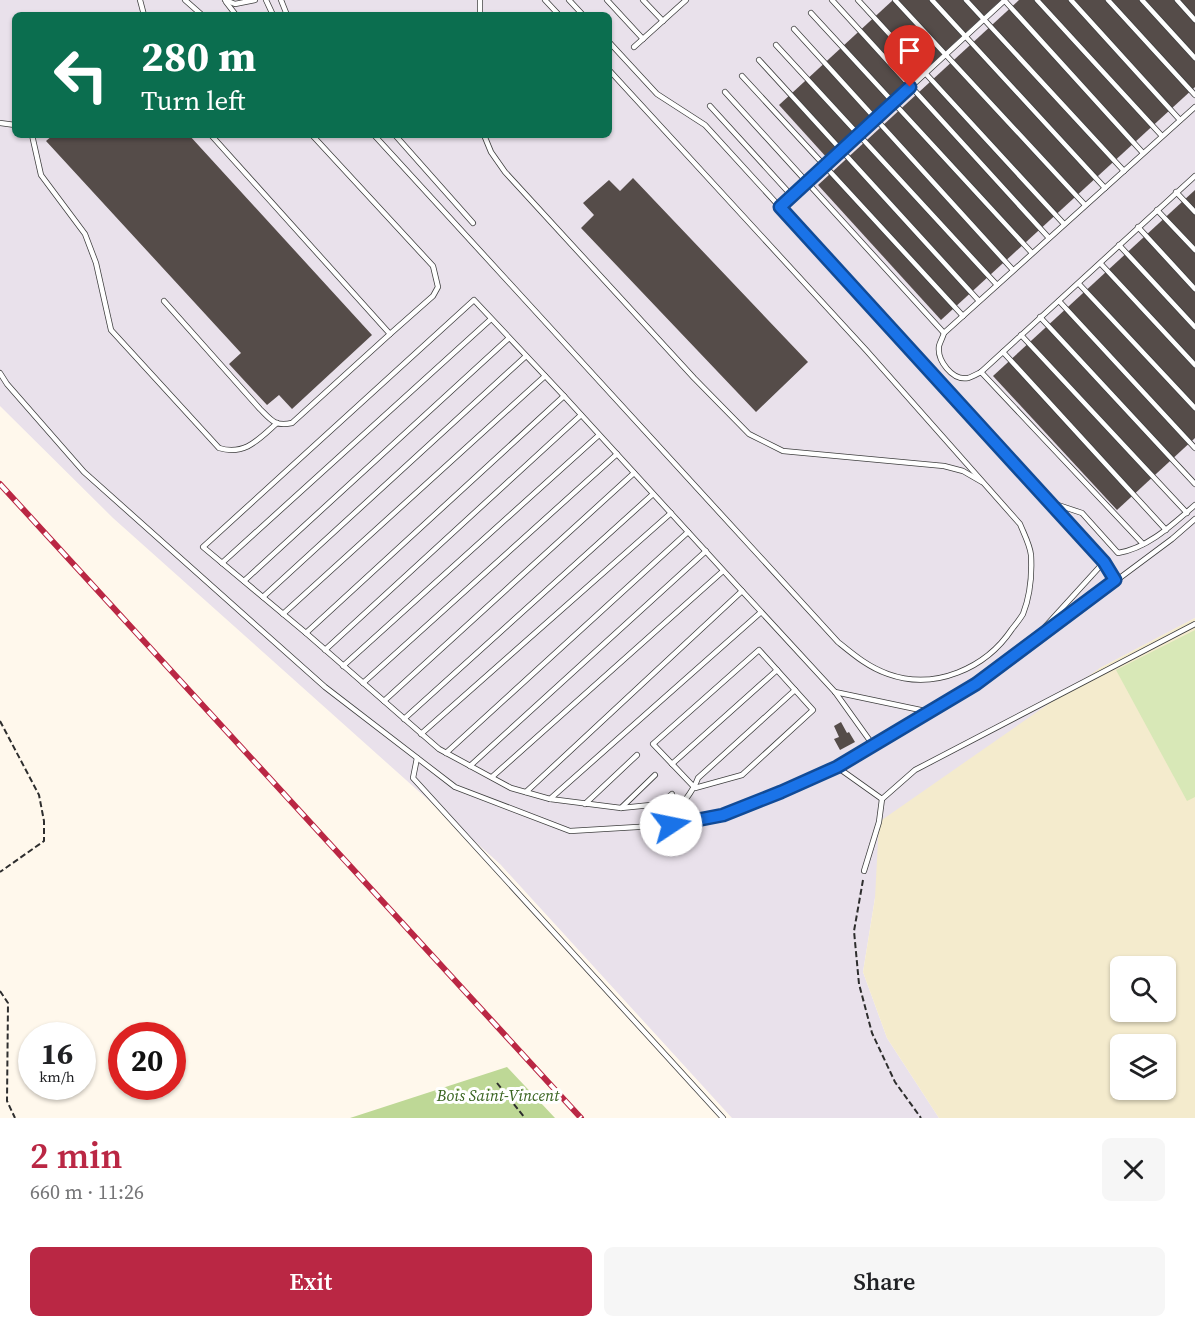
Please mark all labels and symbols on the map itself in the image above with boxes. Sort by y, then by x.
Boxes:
pin [884,25,935,87]
position arrow [639,793,703,857]
speed limit sign: 20 [108,1022,186,1100]
park label: Bois Saint-Vincent [436,1084,560,1106]

